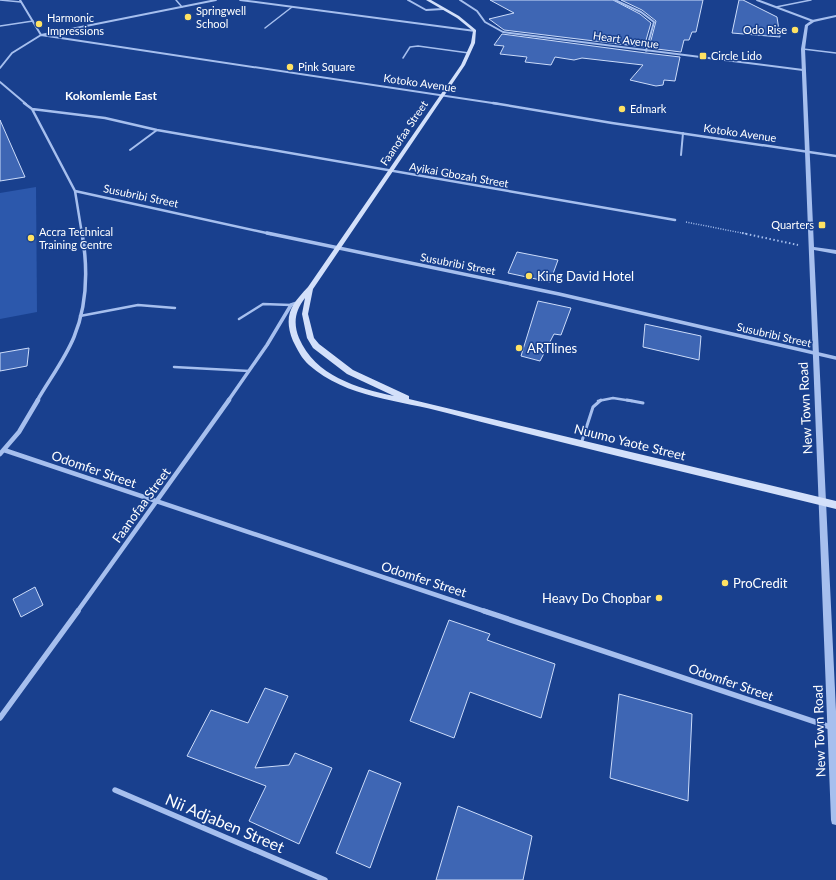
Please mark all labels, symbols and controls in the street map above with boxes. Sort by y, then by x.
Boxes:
place label: Springwell School [196,4,246,30]
place label: Harmonic Impressions [47,11,104,37]
marker: Springwell School [183,12,193,22]
marker: Harmonic Impressions [34,19,44,29]
place label: Odo Rise [743,23,787,36]
marker: Odo Rise [790,25,800,35]
street label: Heart Avenue [592,28,660,51]
place label: Circle Lido [711,49,762,62]
marker: Circle Lido [698,51,708,61]
place label: Pink Square [298,60,355,73]
marker: Pink Square [285,62,295,72]
street label: Kotoko Avenue [383,71,458,94]
district label: Kokomlemle East [65,88,158,103]
street label: Faanofaa Street [377,98,430,168]
place label: Edmark [630,102,667,115]
marker: Edmark [617,104,627,114]
street label: Kotoko Avenue [703,121,778,144]
street label: Ayikai Gbozah Street [409,159,510,190]
street label: Susubribi Street [102,181,180,210]
place label: Quarters [771,218,814,231]
marker: Quarters [817,220,827,230]
place label: Accra Technical Training Centre [39,225,113,251]
marker: Accra Technical Training Centre [26,233,36,243]
street label: Susubribi Street [419,250,497,277]
place label: King David Hotel [537,268,634,284]
marker: King David Hotel [524,271,534,281]
street label: Susubribi Street [735,320,813,349]
place label: ARTlines [527,340,578,356]
marker: ARTlines [514,343,524,353]
street label: New Town Road [795,361,815,455]
street label: Nuumo Yaote Street [572,420,688,464]
street label: Odomfer Street [49,447,139,491]
street label: Faanofaa Street [108,464,174,546]
street label: Odomfer Street [379,558,469,600]
place label: ProCredit [733,575,788,591]
marker: ProCredit [720,578,730,588]
place label: Heavy Do Chopbar [542,590,651,606]
marker: Heavy Do Chopbar [654,593,664,603]
street label: Odomfer Street [686,660,776,704]
street label: New Town Road [809,685,829,777]
street label: Nii Adjaben Street [163,789,288,856]

